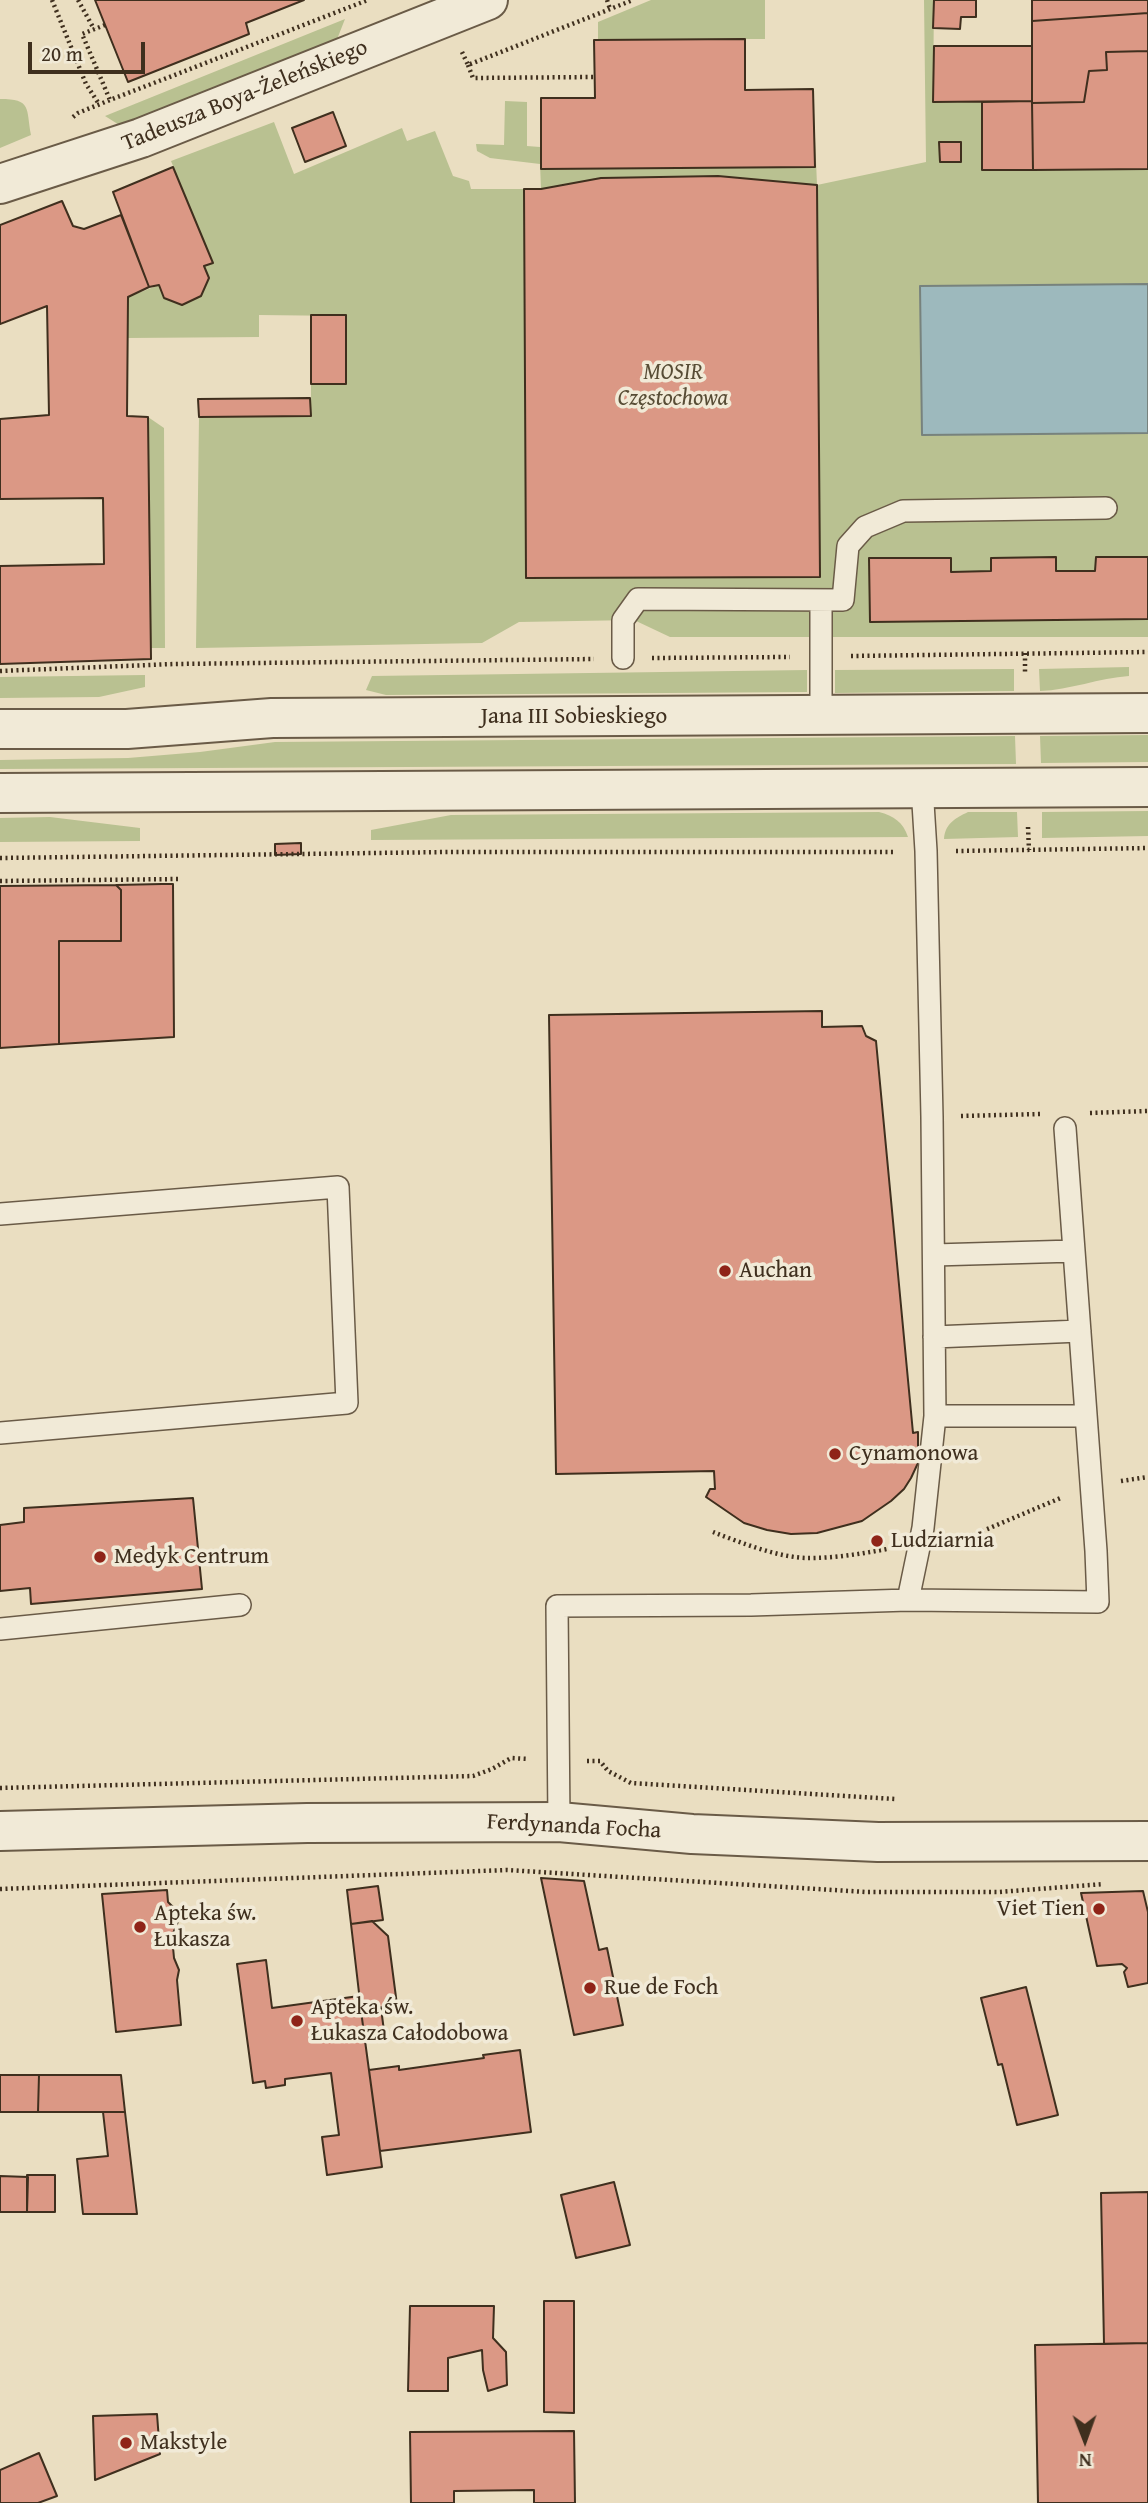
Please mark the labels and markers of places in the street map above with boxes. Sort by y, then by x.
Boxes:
place label: Auchan [739,1257,812,1285]
marker: Auchan [717,1263,733,1279]
place label: Cynamonowa [849,1440,978,1468]
marker: Cynamonowa [827,1446,843,1462]
place label: Ludziarnia [891,1527,994,1555]
marker: Ludziarnia [869,1533,885,1549]
place label: Medyk Centrum [114,1543,269,1571]
marker: Medyk Centrum [92,1549,108,1565]
place label: Viet Tien [996,1895,1085,1923]
place label: Apteka św. Łukasza [154,1900,256,1954]
marker: Viet Tien [1091,1901,1107,1917]
marker: Apteka św. Łukasza [132,1919,148,1935]
place label: Rue de Foch [604,1974,718,2002]
marker: Rue de Foch [582,1980,598,1996]
place label: Apteka św. Łukasza Całodobowa [311,1994,508,2048]
marker: Apteka św. Łukasza Całodobowa [289,2013,305,2029]
place label: Makstyle [140,2429,227,2457]
marker: Makstyle [118,2435,134,2451]

